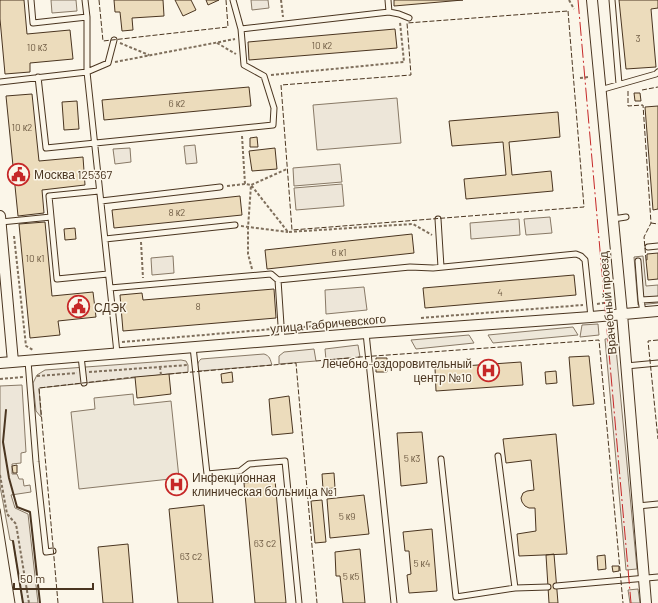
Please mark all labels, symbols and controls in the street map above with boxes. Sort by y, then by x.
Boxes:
house number: 3 [635,32,641,44]
house number: 10 к2 [312,39,332,51]
house number: 10 к3 [27,41,47,53]
house number: 6 к2 [169,97,185,109]
house number: 10 к2 [12,121,32,133]
public building icon: Москва 125367 [5,161,31,187]
place label: Москва 125367 [34,167,113,181]
house number: 8 к2 [169,206,185,218]
house number: 6 к1 [331,246,347,258]
street label: Врачебный проезд [596,251,619,355]
house number: 10 к1 [25,252,45,264]
house number: 4 [497,286,503,298]
public building icon: СДЭК [65,294,91,320]
place label: СДЭК [94,300,126,315]
house number: 8 [195,300,201,312]
street label: улица Габричевского [270,311,387,336]
place label: Лечебно-оздоровительный центр №10 [321,356,472,385]
hospital icon: Лечебно-оздоровительный центр №10 [475,357,501,383]
house number: 5 к3 [404,452,420,464]
place label: Инфекционная клиническая больница №1 [192,470,337,499]
hospital icon: Инфекционная клиническая больница №1 [164,471,190,497]
house number: 5 к9 [339,510,355,522]
house number: 63 с2 [254,537,276,549]
house number: 63 с2 [180,550,202,562]
house number: 5 к4 [413,557,431,569]
scale bar [14,565,93,591]
house number: 5 к5 [343,570,359,582]
text: 50 m [20,571,45,585]

